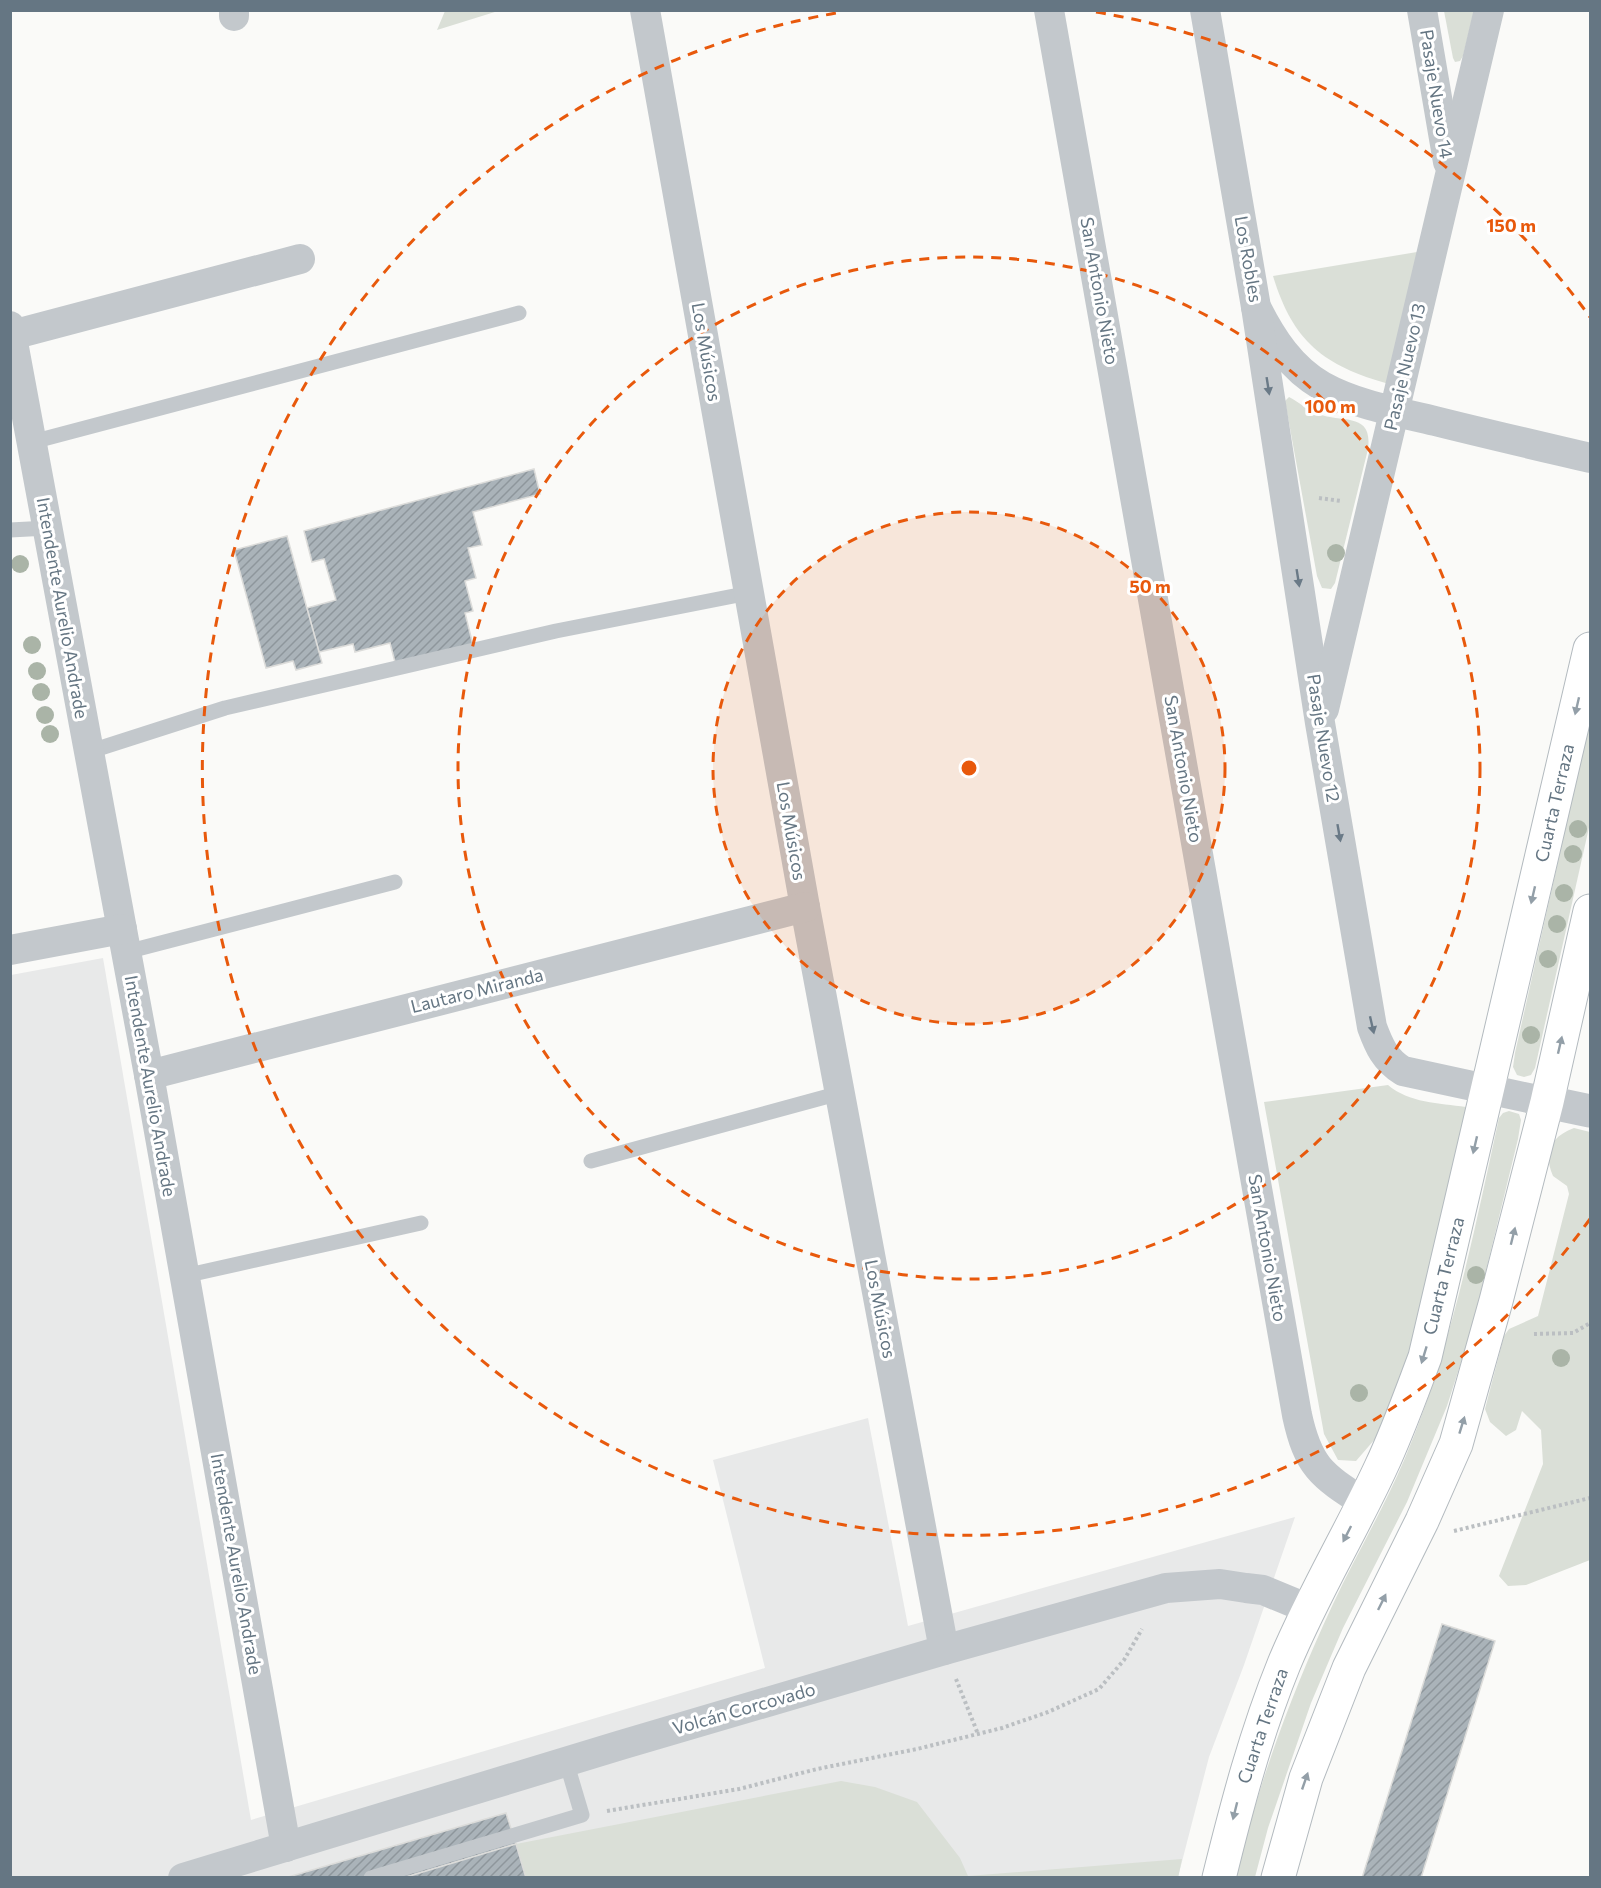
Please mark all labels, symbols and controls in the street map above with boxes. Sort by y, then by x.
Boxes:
street label: Pasaje Nuevo 14 [1416,28,1458,160]
street label: Los Robles [1231,214,1267,304]
text: 150 m [1486,214,1536,236]
street label: San Antonio Nieto [1076,215,1124,366]
street label: Los Músicos [687,301,727,403]
street label: Pasaje Nuevo 13 [1379,301,1429,432]
one-way arrow [1264,376,1273,395]
text: 100 m [1304,395,1356,417]
street label: Intendente Aurelio Andrade [33,495,93,720]
one-way arrow [1294,569,1303,588]
text: 50 m [1129,575,1171,597]
street label: Pasaje Nuevo 12 [1303,672,1345,804]
street label: San Antonio Nieto [1160,693,1208,844]
one-way arrow [1572,696,1582,715]
street label: Cuarta Terraza [1530,741,1578,864]
centre of rings [959,758,979,778]
street label: Los Músicos [772,780,812,882]
one-way arrow [1335,824,1344,843]
one-way arrow [1528,886,1538,905]
street label: Lautaro Miranda [408,963,545,1017]
street label: Intendente Aurelio Andrade [121,973,181,1198]
one-way arrow [1368,1016,1378,1034]
one-way arrow [1555,1036,1565,1054]
one-way arrow [1470,1136,1480,1155]
street label: San Antonio Nieto [1244,1172,1292,1323]
street label: Cuarta Terraza [1418,1214,1468,1337]
one-way arrow [1508,1227,1518,1245]
street label: Los Músicos [861,1258,901,1360]
one-way arrow [1419,1346,1429,1364]
one-way arrow [1458,1415,1467,1433]
street label: Intendente Aurelio Andrade [207,1451,267,1676]
one-way arrow [1343,1525,1353,1543]
one-way arrow [1377,1593,1386,1610]
street label: Cuarta Terraza [1232,1665,1292,1786]
street label: Volcán Corcovado [670,1677,818,1739]
one-way arrow [1301,1772,1311,1790]
one-way arrow [1230,1802,1240,1821]

